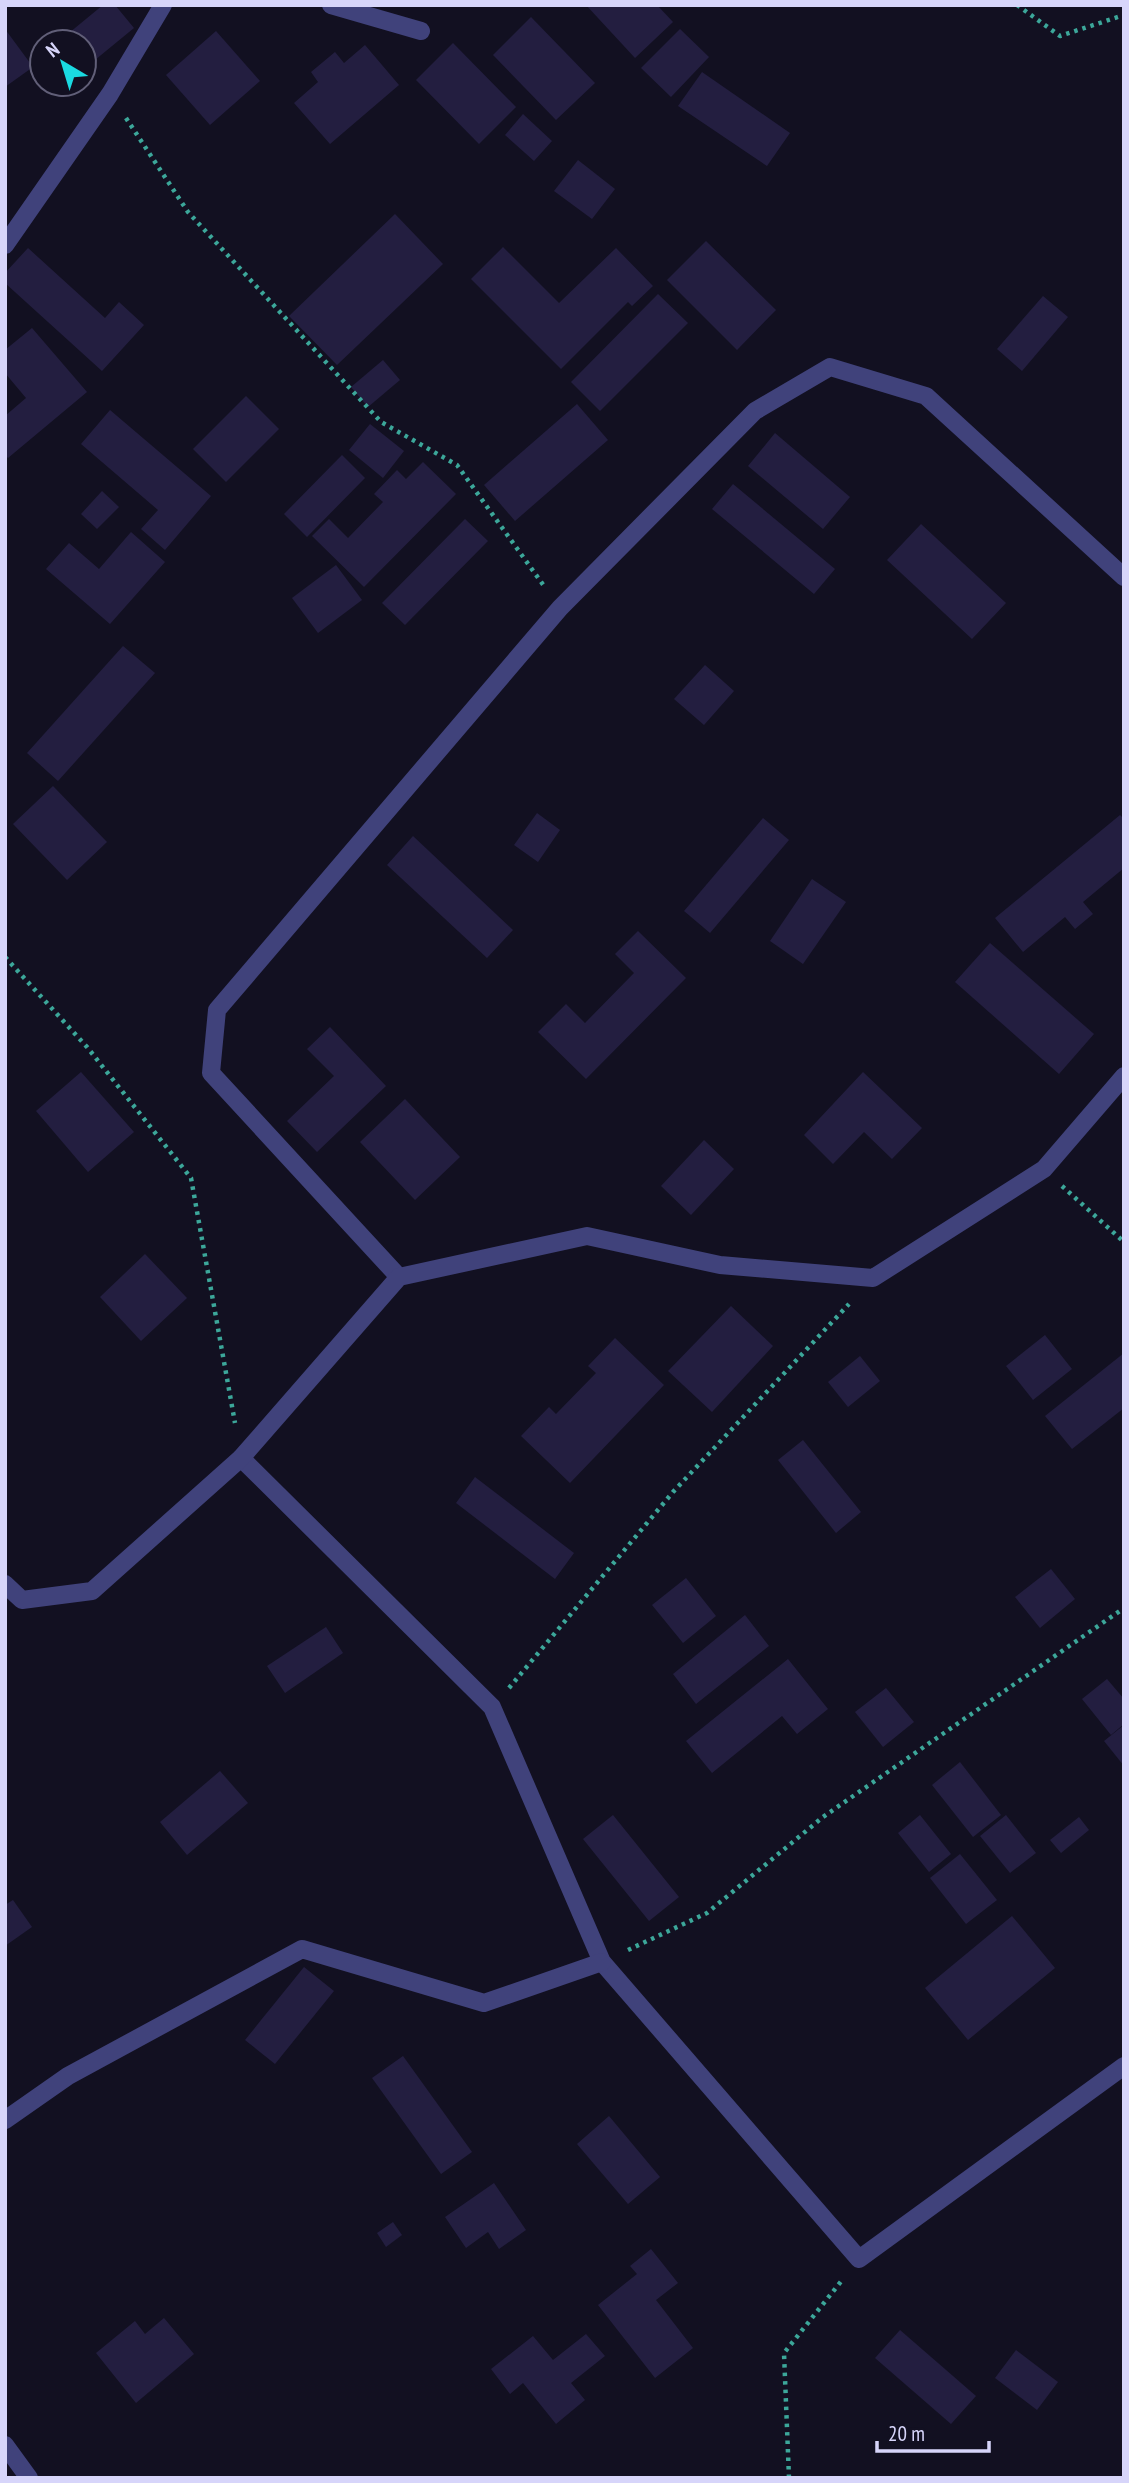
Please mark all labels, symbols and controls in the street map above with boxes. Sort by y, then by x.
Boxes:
north arrow [28,28,98,98]
text: N [41,37,64,62]
scale bar [877,2410,989,2454]
text: 20 m [888,2420,925,2447]

